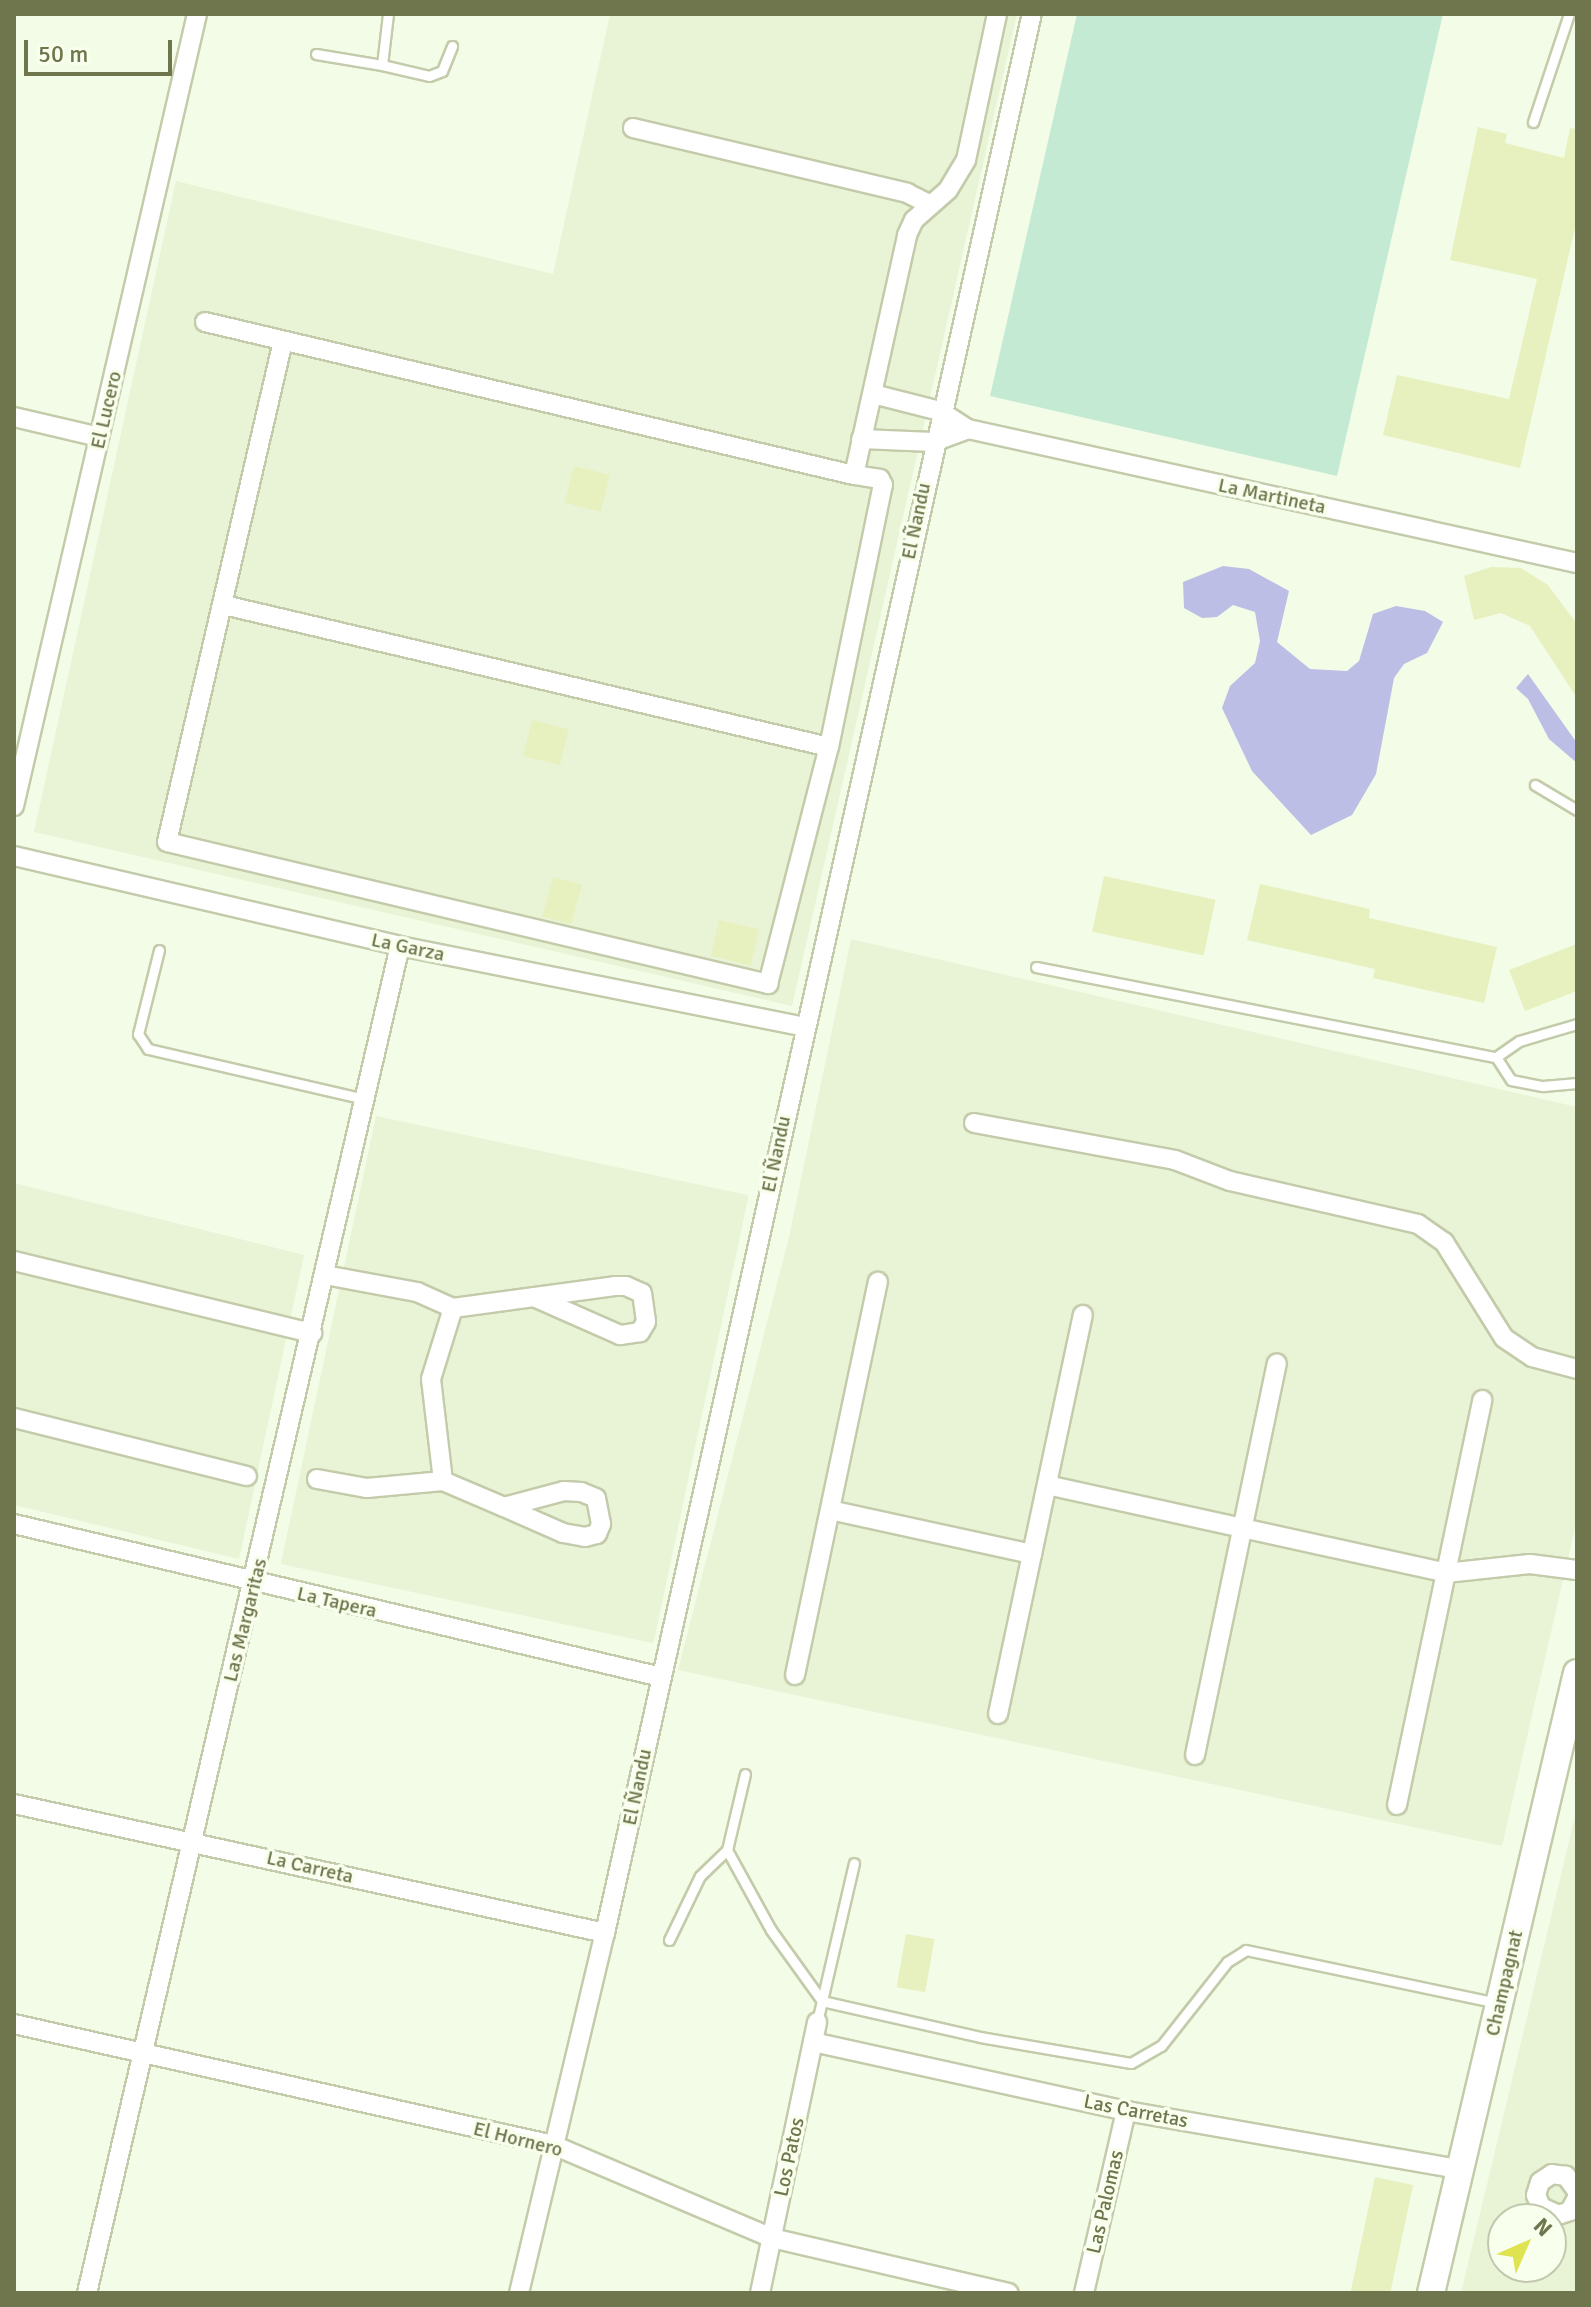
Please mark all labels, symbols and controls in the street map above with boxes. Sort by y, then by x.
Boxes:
scale bar [28,24,176,74]
text: 50 m [38,39,88,69]
street label: El Lucero [85,369,127,451]
street label: La Martineta [1216,473,1328,519]
street label: El Ñandu [896,480,936,562]
street label: La Garza [369,928,447,966]
street label: El Ñandu [756,1113,796,1195]
street label: Las Margaritas [218,1556,272,1684]
street label: La Tapera [295,1581,379,1623]
street label: El Ñandu [617,1746,657,1828]
street label: La Carreta [264,1845,356,1889]
street label: Champagnat [1480,1928,1528,2038]
street label: Las Carretas [1082,2089,1190,2133]
street label: Los Patos [769,2115,809,2199]
street label: El Hornero [471,2116,565,2162]
street label: Las Palomas [1081,2148,1129,2256]
north arrow [1487,2203,1567,2283]
text: N [1528,2212,1558,2242]

